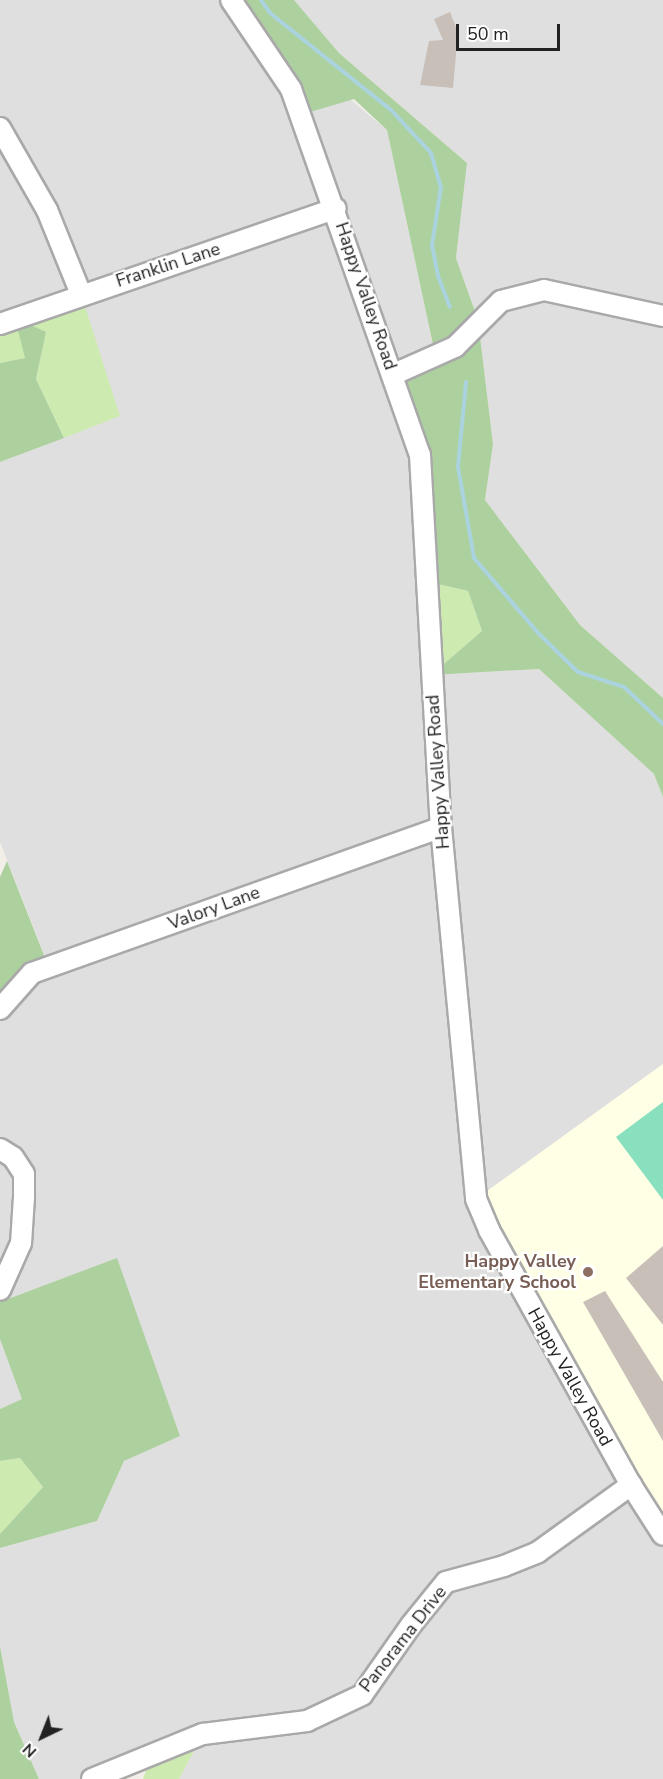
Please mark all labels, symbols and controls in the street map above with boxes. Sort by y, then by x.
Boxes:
scale bar [459,12,562,50]
text: 50 m [467,22,509,46]
street label: Happy Valley Road [331,219,401,373]
street label: Franklin Lane [113,238,223,292]
street label: Happy Valley Road [422,694,454,850]
street label: Valory Lane [165,881,263,935]
place label: Happy Valley Elementary School [418,1251,576,1294]
marker: Happy Valley Elementary School [581,1265,595,1279]
street label: Happy Valley Road [523,1304,617,1450]
street label: Panorama Drive [355,1582,451,1696]
north arrow [12,1707,72,1767]
text: N [18,1738,42,1762]

